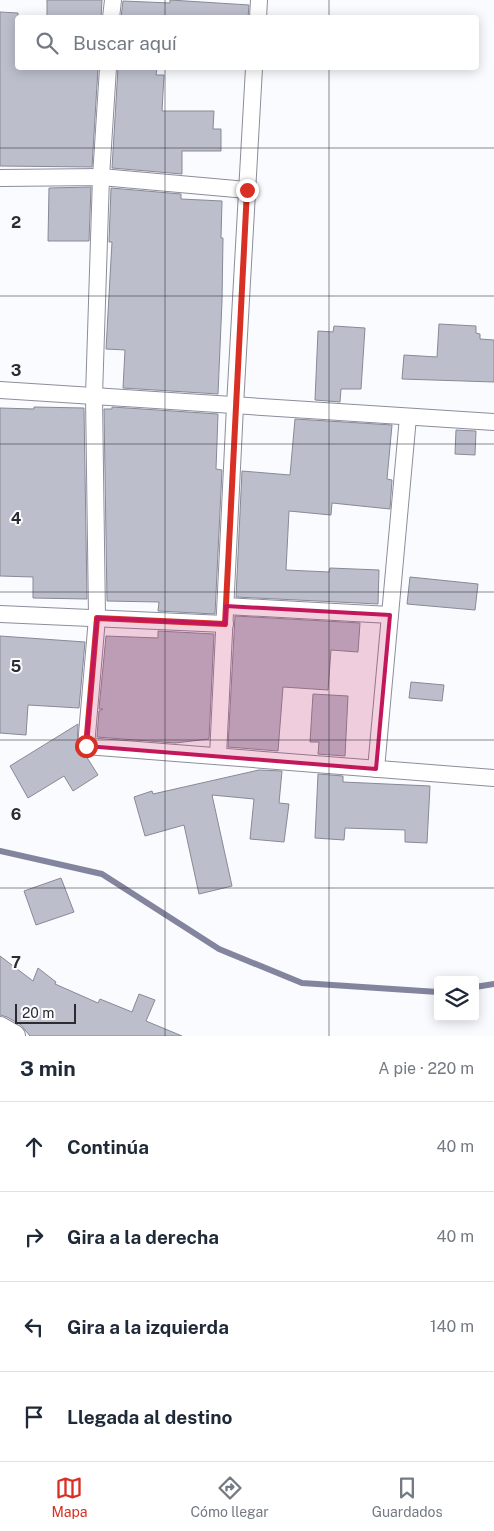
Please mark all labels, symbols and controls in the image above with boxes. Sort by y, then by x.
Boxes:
search box [15,15,479,70]
icon: search [33,29,61,57]
text: Buscar aquí [73,32,177,54]
route end [236,179,259,202]
text: 2 [11,213,21,232]
text: 3 [11,361,21,380]
text: 4 [11,509,22,528]
text: 5 [11,657,22,676]
route start [75,735,98,758]
text: 6 [11,805,21,824]
text: 7 [11,953,21,972]
map controls [434,976,479,1021]
button: layers [434,976,479,1021]
scale bar [15,1001,76,1024]
text: 20 m [22,1005,54,1021]
text: 3 min [20,1056,76,1081]
text: A pie · 220 m [378,1059,474,1078]
icon: ahead [20,1133,48,1161]
text: Continúa [67,1136,149,1158]
text: 40 m [436,1137,474,1156]
icon: right [20,1223,48,1251]
text: Gira a la derecha [67,1226,219,1248]
text: 40 m [436,1227,474,1246]
icon: left [20,1313,48,1341]
text: Gira a la izquierda [67,1316,229,1338]
text: 140 m [430,1317,474,1336]
icon: arrive [20,1403,48,1431]
text: Llegada al destino [67,1406,232,1428]
tab: Mapa [51,1474,88,1520]
tab: Cómo llegar [190,1474,269,1520]
tab: Guardados [372,1474,443,1520]

